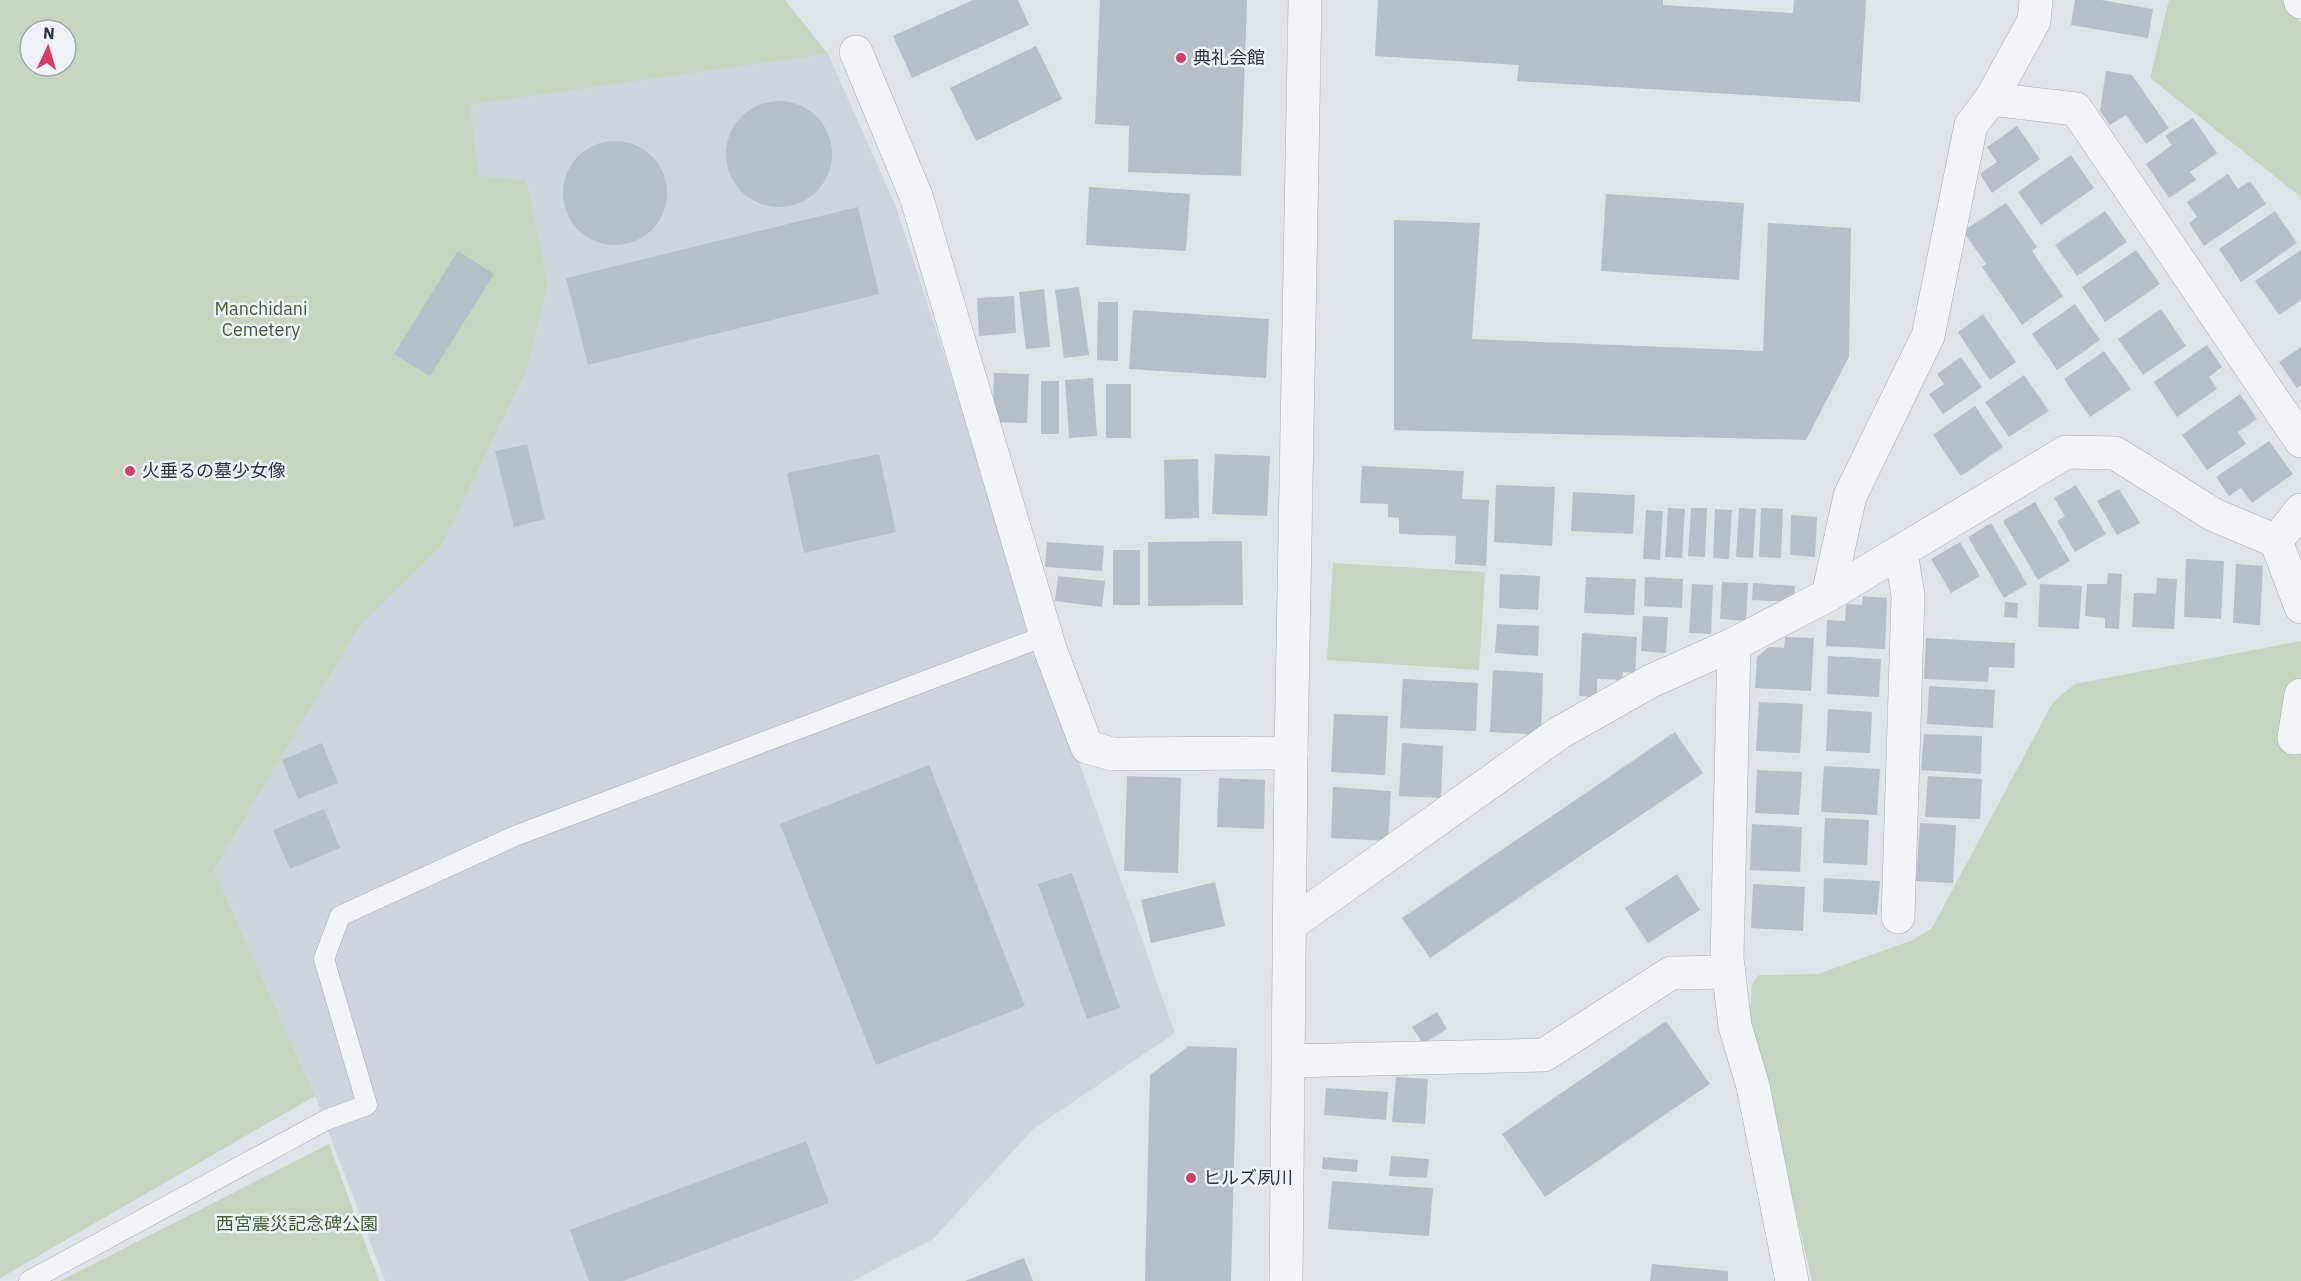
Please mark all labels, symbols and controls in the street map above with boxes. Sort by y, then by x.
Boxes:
north arrow [18,18,78,78]
text: N [43,23,56,43]
place label: 典礼会館 [1193,46,1265,69]
marker: 典礼会館 [1174,51,1188,65]
park label: Manchidani Cemetery [214,297,308,341]
place label: 火垂るの墓少女像 [142,459,286,482]
marker: 火垂るの墓少女像 [123,464,137,478]
place label: ヒルズ夙川 [1203,1166,1293,1189]
marker: ヒルズ夙川 [1184,1171,1198,1185]
park label: 西宮震災記念碑公園 [216,1212,378,1235]

